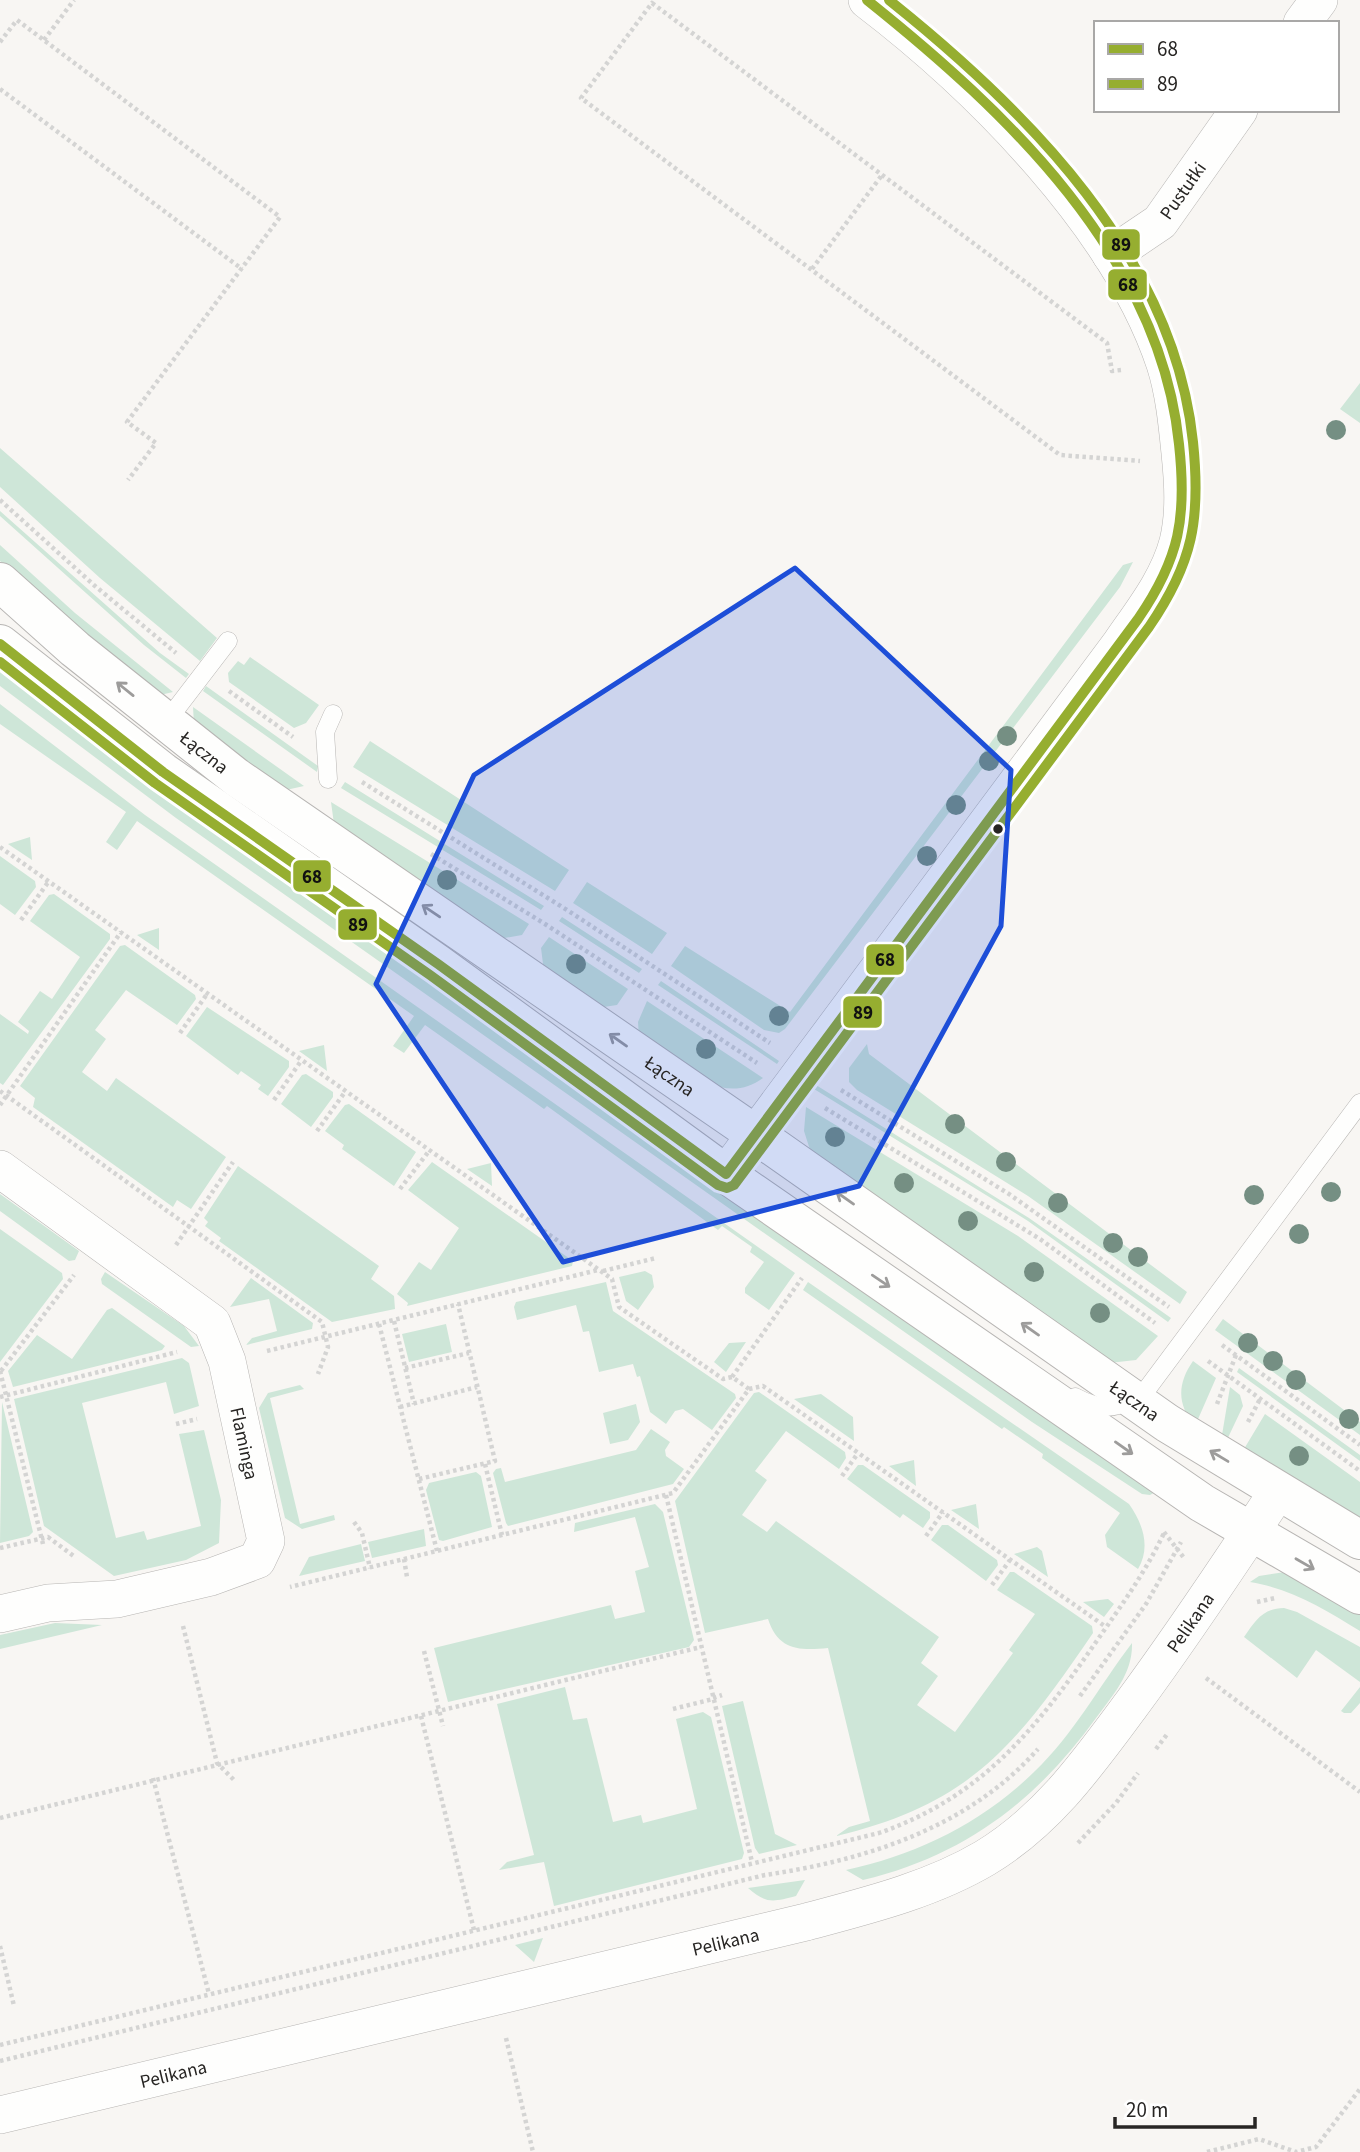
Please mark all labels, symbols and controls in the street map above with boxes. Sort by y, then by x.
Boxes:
legend [1094,21,1339,112]
text: 68 [1157,34,1178,64]
text: 89 [1157,69,1178,99]
street label: Pustułki [1154,157,1213,225]
line badge: 89 [1101,228,1141,261]
text: 89 [1111,232,1131,259]
line badge: 68 [1107,268,1148,301]
text: 68 [1118,272,1138,299]
one-way arrow [116,681,134,697]
street label: Łączna [173,725,234,781]
unlabelled marker [991,822,1005,836]
line badge: 68 [292,859,332,893]
text: 68 [302,864,322,891]
one-way arrow [422,904,441,918]
line badge: 89 [337,908,378,941]
text: 89 [348,912,368,939]
line badge: 68 [865,943,905,976]
text: 68 [875,947,895,974]
line badge: 89 [842,995,883,1029]
text: 89 [853,1000,873,1027]
one-way arrow [609,1032,628,1047]
street label: Łączna [638,1049,700,1104]
one-way arrow [836,1190,855,1205]
one-way arrow [871,1273,890,1288]
one-way arrow [1021,1322,1041,1336]
street label: Łączna [1102,1374,1164,1429]
street label: Flaminga [222,1405,264,1482]
one-way arrow [1114,1441,1133,1455]
one-way arrow [1209,1449,1229,1463]
one-way arrow [1295,1557,1315,1571]
street label: Pelikana [1161,1588,1222,1659]
street label: Pelikana [690,1922,762,1964]
street label: Pelikana [137,2054,210,2096]
scale bar [1115,2086,1255,2130]
text: 20 m [1126,2095,1168,2125]

